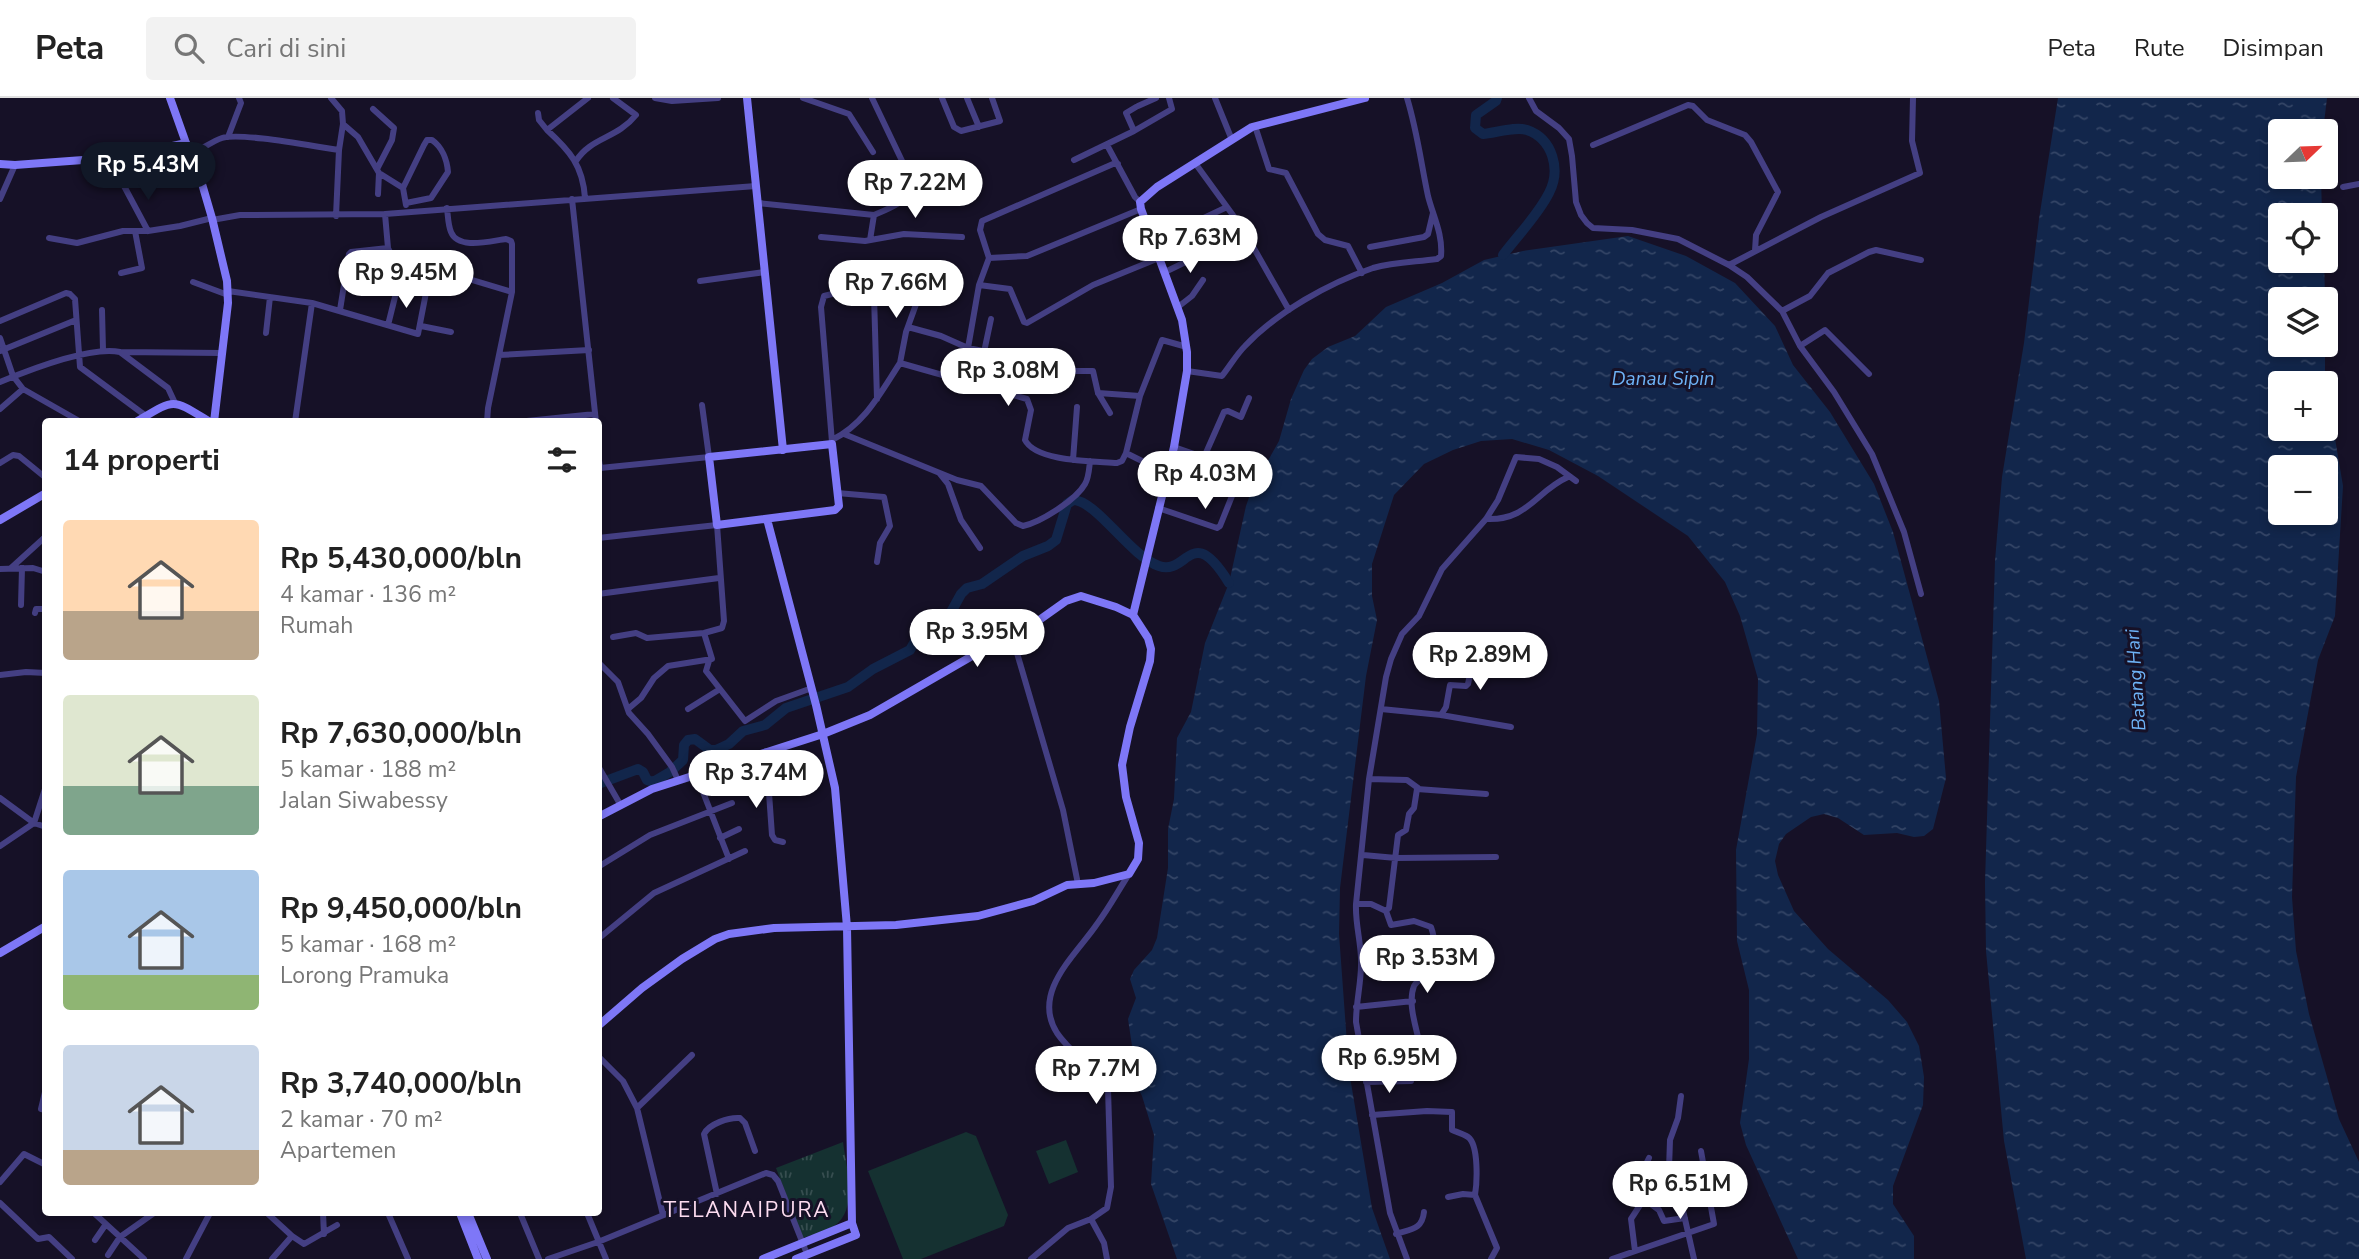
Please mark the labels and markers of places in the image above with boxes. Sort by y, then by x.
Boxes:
pin: Rp 5.43M [76,142,220,202]
pin: Rp 7.22M [843,160,987,220]
pin: Rp 7.63M [1118,216,1262,275]
pin: Rp 9.45M [334,250,478,310]
pin: Rp 7.66M [824,260,968,320]
pin: Rp 3.08M [936,348,1080,408]
pin: Rp 4.03M [1133,452,1277,511]
pin: Rp 3.95M [905,610,1049,669]
pin: Rp 2.89M [1408,632,1552,692]
pin: Rp 3.74M [684,750,828,810]
pin: Rp 3.53M [1355,936,1499,995]
pin: Rp 6.95M [1317,1035,1461,1095]
pin: Rp 7.7M [1031,1046,1161,1106]
pin: Rp 6.51M [1608,1162,1752,1221]

